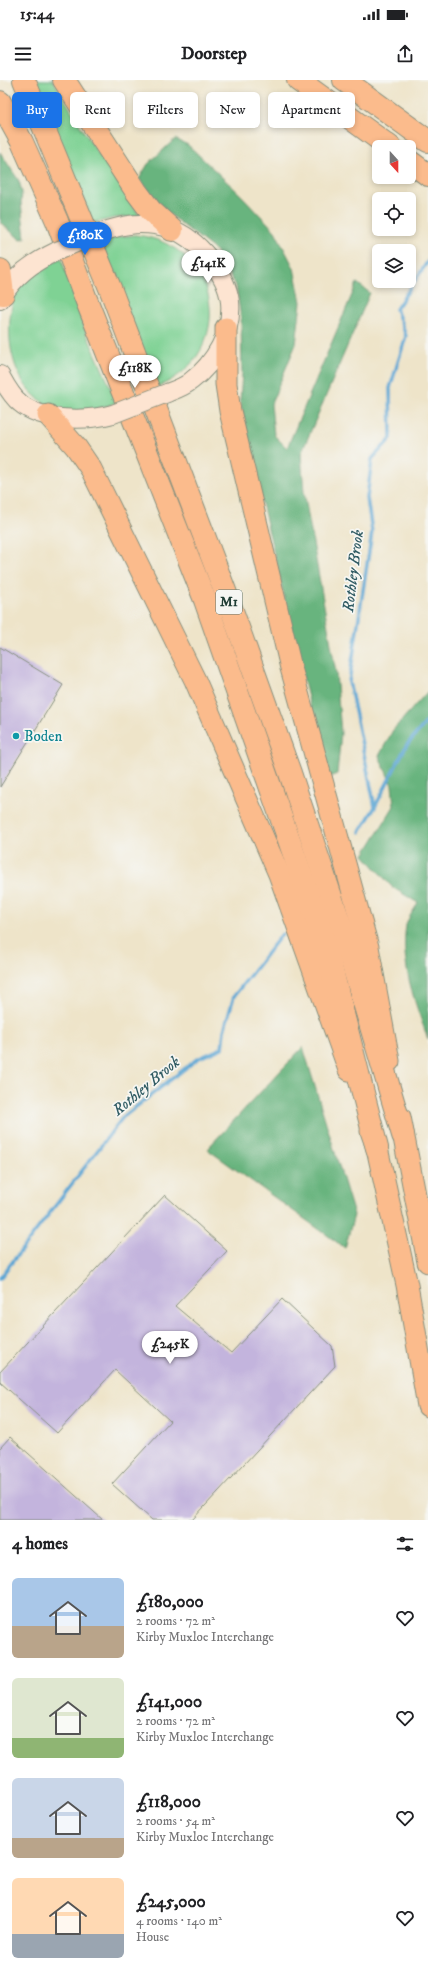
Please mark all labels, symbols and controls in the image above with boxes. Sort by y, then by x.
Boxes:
text: 15:44 [20,5,54,24]
icon: menu [12,43,34,65]
text: Doorstep [181,43,247,65]
icon: share [394,43,416,65]
chip: Buy [12,92,62,128]
chip: Rent [70,92,125,128]
chip: Filters [133,92,198,128]
chip: New [206,92,260,128]
chip: Apartment [268,92,355,128]
north arrow [372,140,416,184]
map controls [372,140,416,288]
button: locate [372,192,416,236]
pin: £180K [57,222,113,256]
text: £180K [67,227,103,243]
button: layers [372,244,416,288]
pin: £141K [180,250,236,284]
text: £141K [190,255,226,271]
pin: £118K [107,355,163,389]
text: £118K [118,360,152,376]
water label: Rothley Brook [338,529,368,614]
road number: M1 [216,590,242,614]
place label: Boden [24,727,62,746]
marker: Boden [11,731,21,741]
water label: Rothley Brook [107,1052,184,1121]
pin: £245K [142,1331,198,1365]
text: £245K [151,1336,189,1352]
text: 4 homes [12,1533,68,1555]
icon: filters [394,1533,416,1555]
text: £180,000 [136,1591,204,1613]
icon: home [44,1594,92,1642]
icon: heart [394,1607,416,1629]
text: 2 rooms · 72 m² [136,1613,215,1629]
text: Kirby Muxloe Interchange [136,1629,274,1645]
text: £141,000 [136,1691,202,1713]
icon: home [44,1694,92,1742]
icon: heart [394,1707,416,1729]
text: 2 rooms · 72 m² [136,1713,215,1729]
text: Kirby Muxloe Interchange [136,1729,274,1745]
text: £118,000 [136,1791,201,1813]
icon: home [44,1794,92,1842]
icon: heart [394,1807,416,1829]
text: 2 rooms · 54 m² [136,1813,215,1829]
text: Kirby Muxloe Interchange [136,1829,274,1845]
text: £245,000 [136,1891,206,1913]
icon: home [44,1894,92,1942]
icon: heart [394,1907,416,1929]
text: 4 rooms · 140 m² [136,1913,222,1929]
text: House [136,1929,169,1945]

